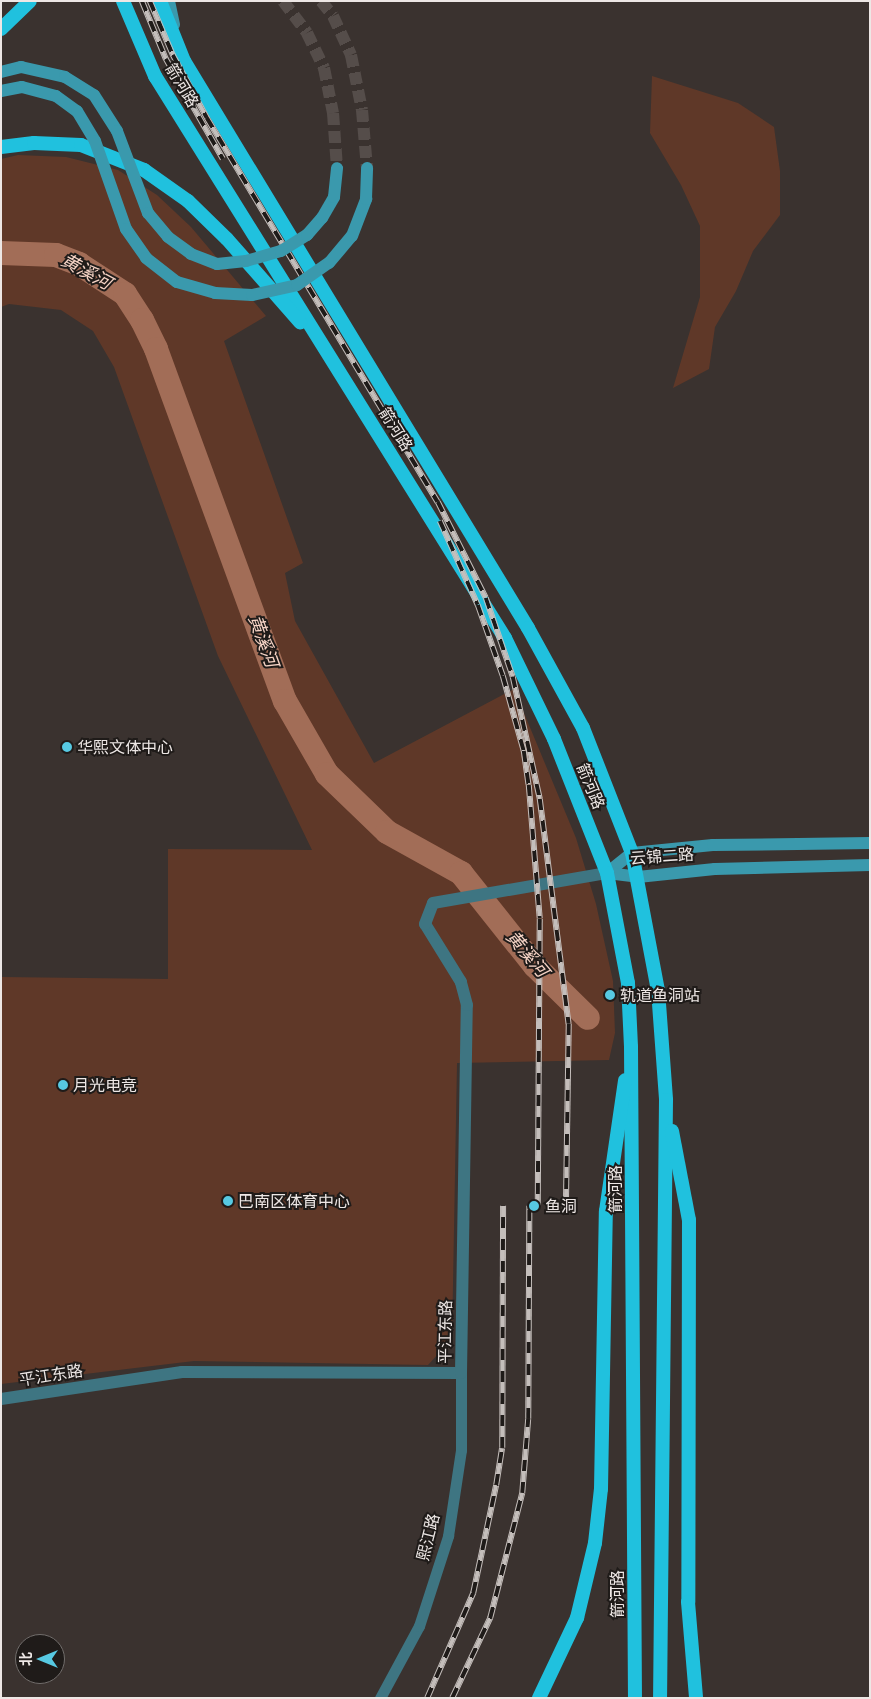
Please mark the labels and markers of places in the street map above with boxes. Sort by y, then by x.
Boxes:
place label: 华熙文体中心 [77,737,173,757]
marker: 华熙文体中心 [61,741,73,753]
place label: 轨道鱼洞站 [620,985,700,1005]
marker: 轨道鱼洞站 [604,989,616,1001]
place label: 月光电竞 [73,1075,137,1095]
marker: 月光电竞 [57,1079,69,1091]
place label: 巴南区体育中心 [238,1191,350,1211]
marker: 巴南区体育中心 [222,1195,234,1207]
place label: 鱼洞 [545,1196,577,1216]
marker: 鱼洞 [527,1199,541,1213]

